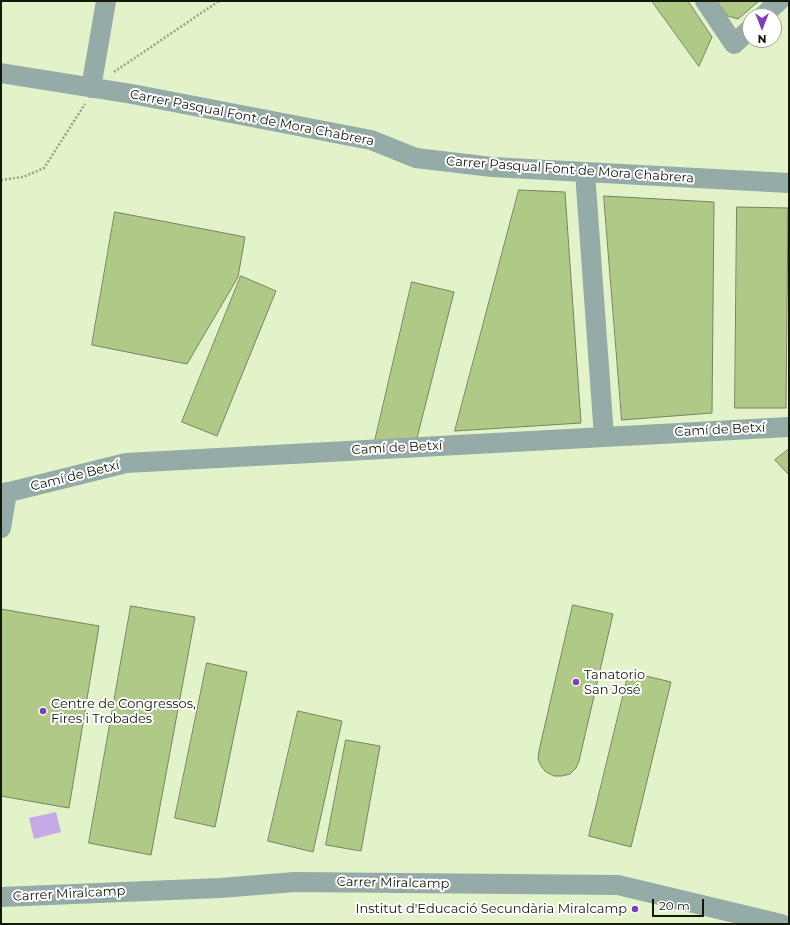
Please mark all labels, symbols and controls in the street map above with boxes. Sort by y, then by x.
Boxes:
north arrow [742,8,782,48]
text: N [758,32,766,46]
street label: Carrer Pasqual Font de Mora Chabrera [129,87,375,149]
street label: Carrer Pasqual Font de Mora Chabrera [446,154,694,186]
street label: Camí de Betxí [674,420,766,440]
street label: Camí de Betxí [351,438,443,458]
street label: Camí de Betxí [29,457,121,495]
place label: Tanatorio San José [584,667,645,698]
marker: Tanatorio San José [571,677,581,687]
place label: Centre de Congressos, Fires i Trobades [51,696,196,727]
marker: Centre de Congressos, Fires i Trobades [38,706,48,716]
street label: Carrer Miralcamp [336,874,450,892]
street label: Carrer Miralcamp [12,883,126,905]
scale bar [654,891,706,917]
text: 20 m [659,898,690,913]
place label: Institut d'Educació Secundària Miralcamp [356,901,627,917]
marker: Institut d'Educació Secundària Miralcamp [630,904,640,914]

